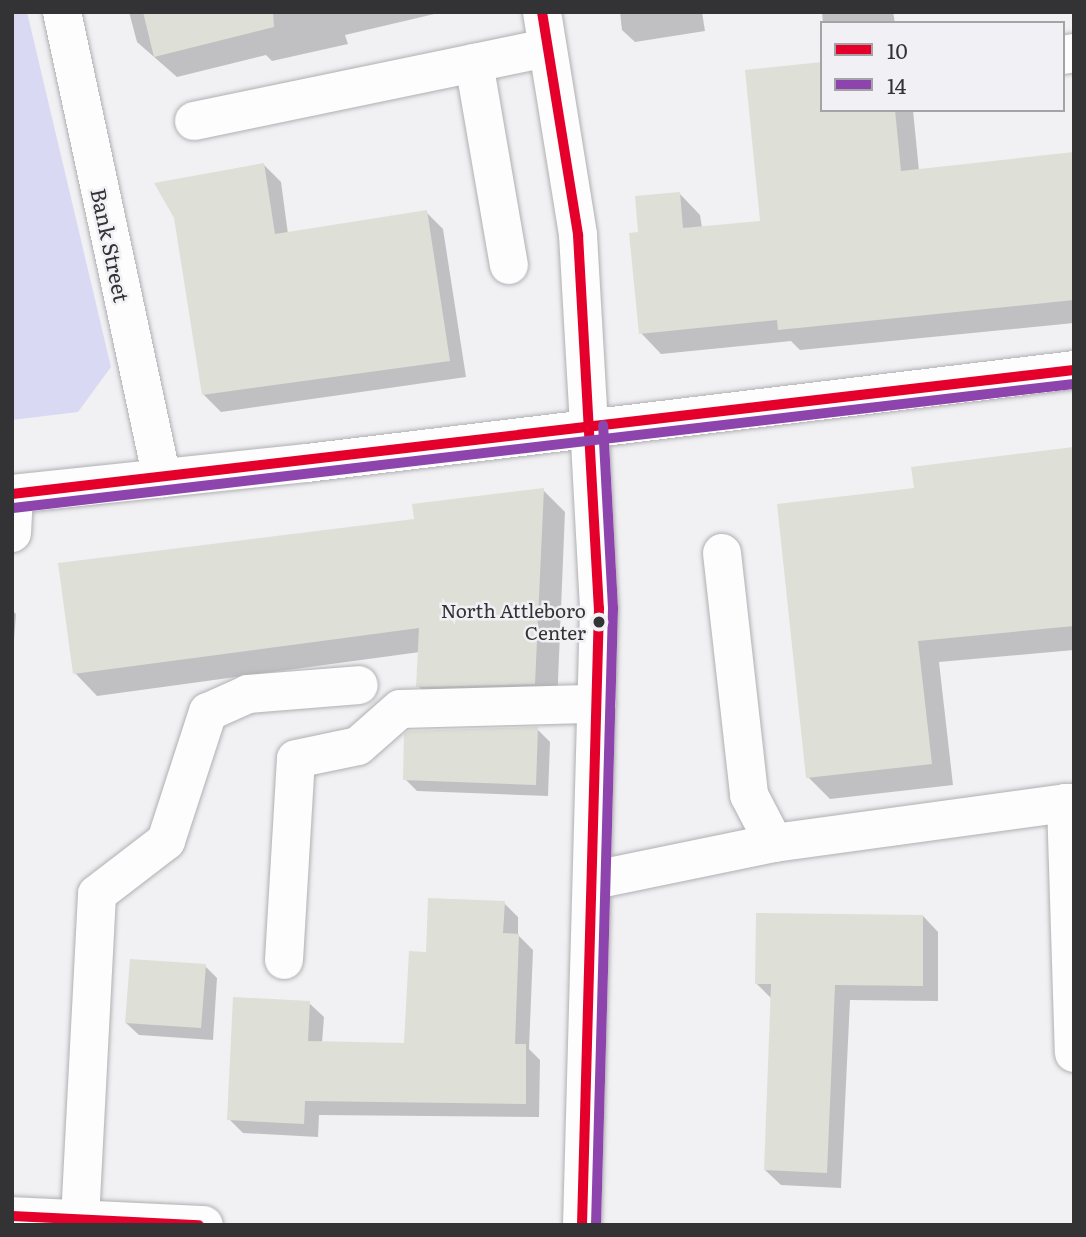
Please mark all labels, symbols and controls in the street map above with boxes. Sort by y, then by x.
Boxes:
legend [820,21,1065,112]
text: 10 [887,34,908,65]
text: 14 [887,69,906,100]
street label: Bank Street [87,186,135,304]
place label: North Attleboro Center [441,600,586,644]
marker: North Attleboro Center [592,615,606,629]

